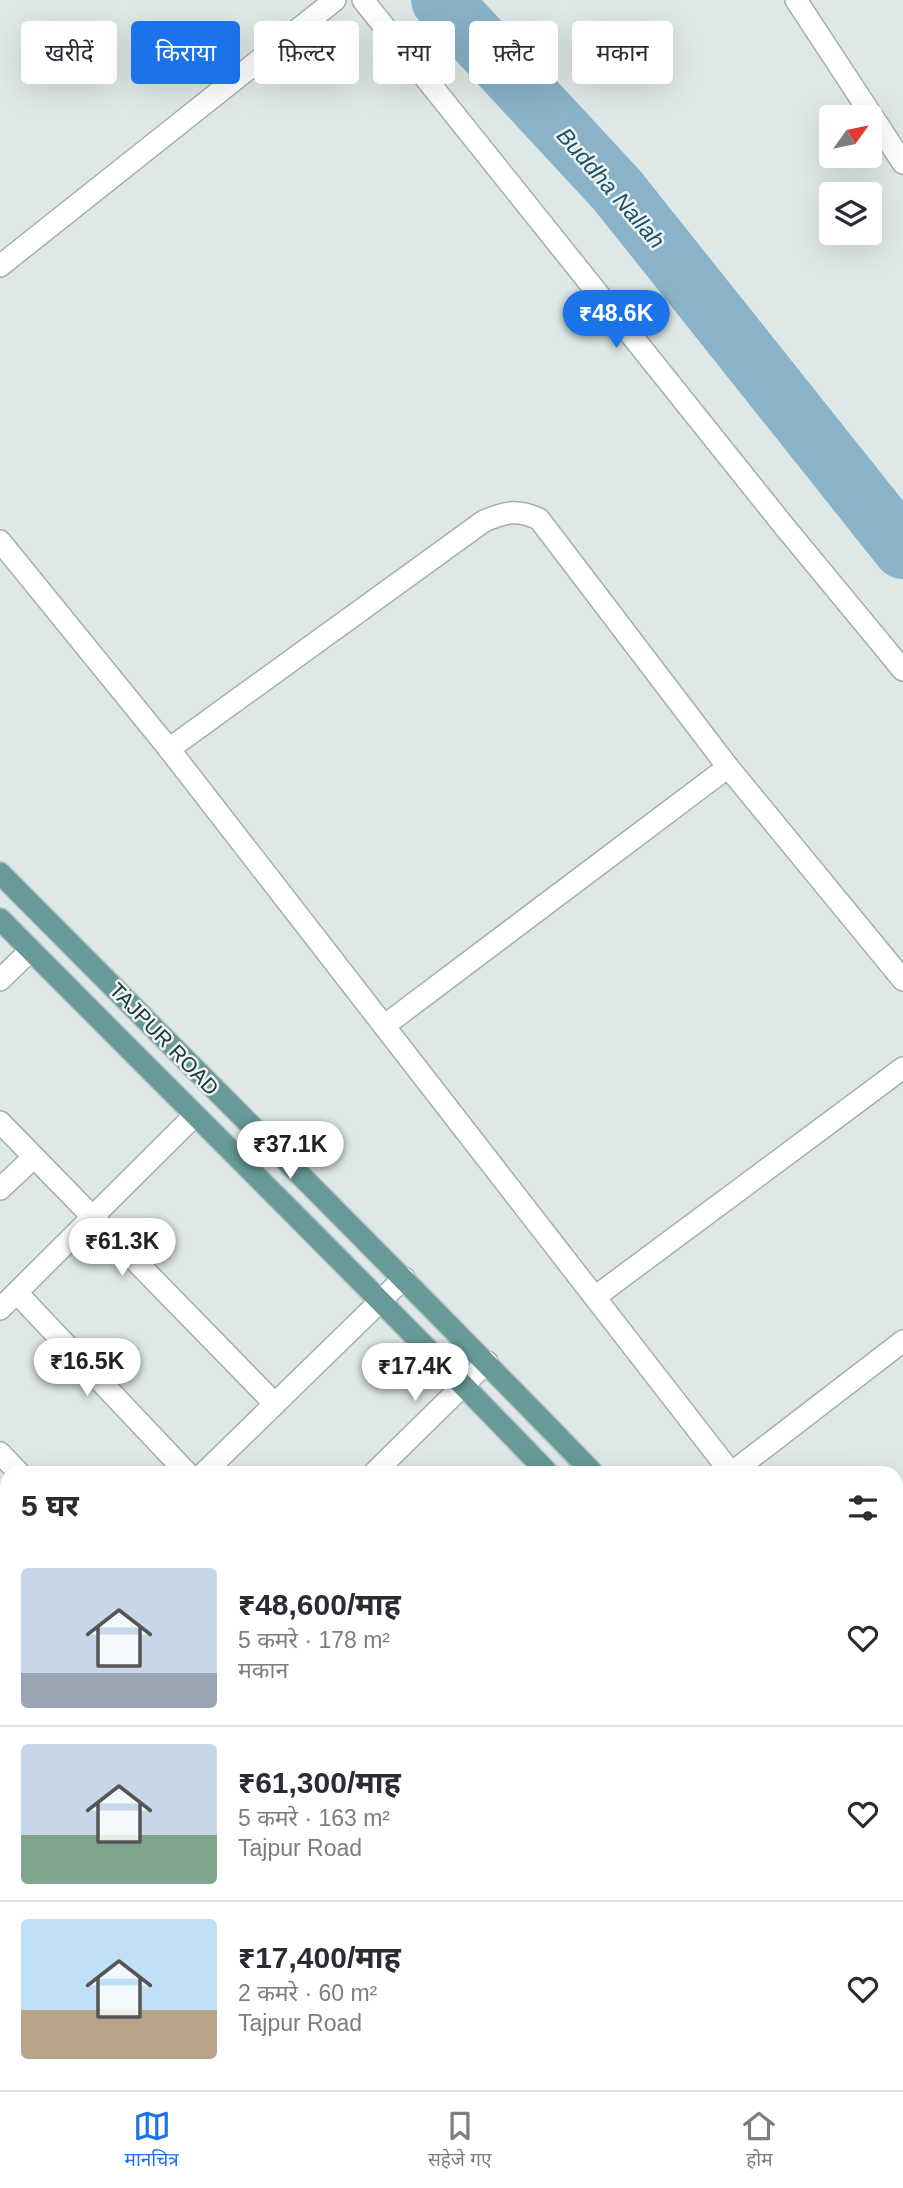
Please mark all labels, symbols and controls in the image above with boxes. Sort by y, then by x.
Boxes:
chip: खरीदें [21,21,117,84]
chip: किराया [131,21,240,84]
chip: फ़िल्टर [254,21,359,84]
chip: नया [373,21,455,84]
chip: फ़्लैट [469,21,558,84]
chip: मकान [572,21,673,84]
north arrow [819,105,882,168]
map controls [819,105,882,245]
water label: Buddha Nallah [552,123,670,253]
button: layers [819,182,882,245]
pin: ₹48.6K [559,290,673,350]
text: ₹48.6K [579,300,653,326]
street label: TAJPUR ROAD [105,978,224,1099]
pin: ₹37.1K [233,1122,347,1181]
text: ₹37.1K [253,1131,327,1157]
pin: ₹61.3K [65,1218,179,1278]
text: ₹61.3K [85,1228,159,1254]
pin: ₹16.5K [30,1338,144,1398]
pin: ₹17.4K [358,1344,472,1403]
text: ₹16.5K [50,1348,124,1374]
text: ₹17.4K [378,1353,452,1379]
text: 5 घर [21,1489,79,1522]
icon: filters [844,1489,882,1527]
text: ₹48,600/माह [238,1588,401,1621]
icon: home [77,1596,161,1680]
icon: heart [844,1619,882,1657]
text: 5 कमरे · 178 m² [238,1627,390,1653]
text: मकान [238,1657,288,1683]
text: ₹61,300/माह [238,1766,401,1799]
icon: home [77,1772,161,1856]
icon: heart [844,1795,882,1833]
text: 5 कमरे · 163 m² [238,1805,390,1831]
text: Tajpur Road [238,1835,362,1861]
text: ₹17,400/माह [238,1941,401,1974]
icon: home [77,1947,161,2031]
icon: heart [844,1970,882,2008]
text: 2 कमरे · 60 m² [238,1980,377,2006]
text: Tajpur Road [238,2010,362,2036]
tab: मानचित्र [125,2107,179,2174]
tab: सहेजे गए [428,2107,491,2174]
tab: होम [740,2107,778,2174]

